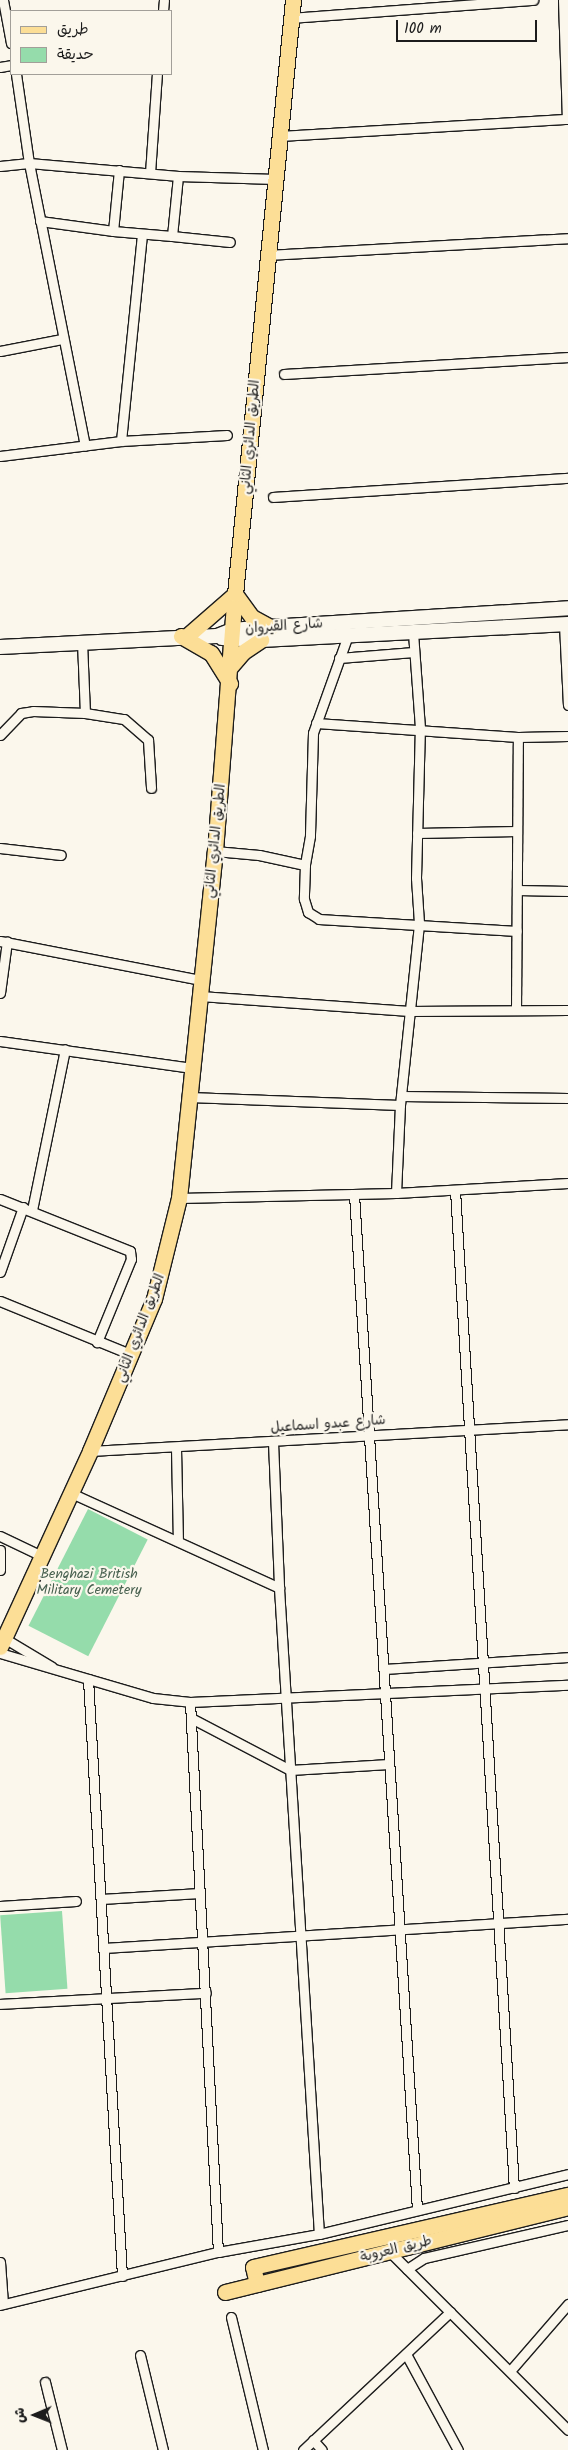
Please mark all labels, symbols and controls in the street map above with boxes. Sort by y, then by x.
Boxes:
legend [10,10,172,75]
scale bar [398,10,539,42]
text: 100 m [404,17,442,41]
text: طريق [57,18,89,42]
text: حديقة [57,43,94,67]
street label: الطريق الدائري الثاني [237,379,263,495]
street label: شارع القيروان [245,615,323,637]
street label: الطريق الدائري الثاني [201,783,229,899]
street label: الطريق الدائري الثاني [112,1271,168,1385]
street label: شارع عبدو اسماعيل [270,1412,386,1436]
park label: Benghazi British Military Cemetery [37,1566,141,1598]
street label: طريق العروبة [359,2232,433,2266]
north arrow [10,2390,60,2440]
text: ش [9,2407,31,2423]

